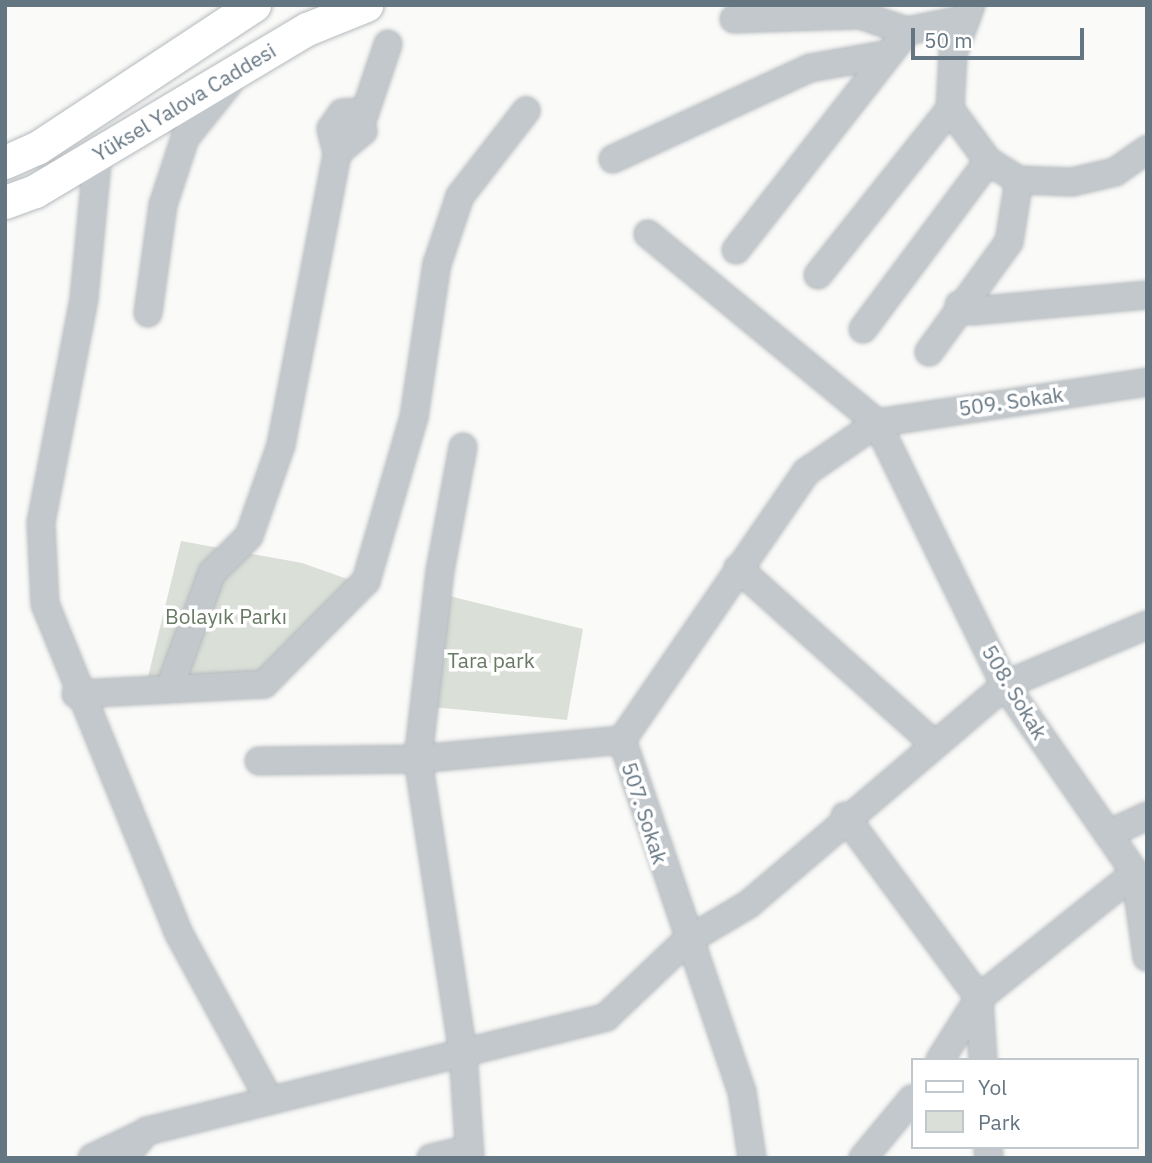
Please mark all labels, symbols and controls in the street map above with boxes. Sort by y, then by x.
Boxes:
scale bar [914,14,1087,58]
text: 50 m [924,26,973,54]
street label: Yüksel Yalova Caddesi [88,37,280,167]
street label: 509. Sokak [957,381,1065,421]
park label: Bolayık Parkı [165,603,287,629]
street label: 508. Sokak [977,640,1053,744]
park label: Tara park [447,647,535,673]
street label: 507. Sokak [617,759,673,867]
legend [911,1058,1138,1149]
text: Yol [978,1073,1007,1101]
text: Park [978,1108,1021,1136]

